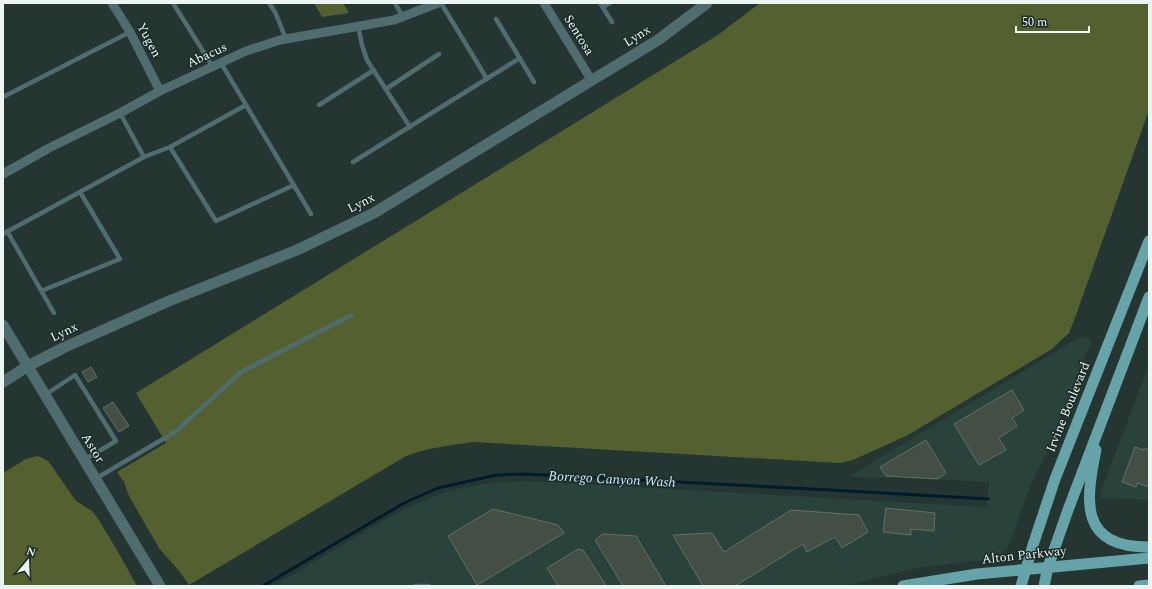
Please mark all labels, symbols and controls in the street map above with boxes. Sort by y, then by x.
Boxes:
scale bar [1016,8,1089,34]
street label: Sentosa [559,11,600,60]
text: 50 m [1022,13,1047,32]
street label: Yugen [132,19,167,61]
street label: Lynx [620,20,655,52]
street label: Abacus [184,37,230,73]
street label: Lynx [344,187,379,218]
street label: Lynx [47,317,82,347]
street label: Irvine Boulevard [1041,359,1095,455]
street label: Astor [76,429,110,467]
water label: Borrego Canyon Wash [548,465,676,493]
north arrow [8,541,48,581]
street label: Alton Parkway [981,541,1068,569]
text: N [24,543,38,562]

